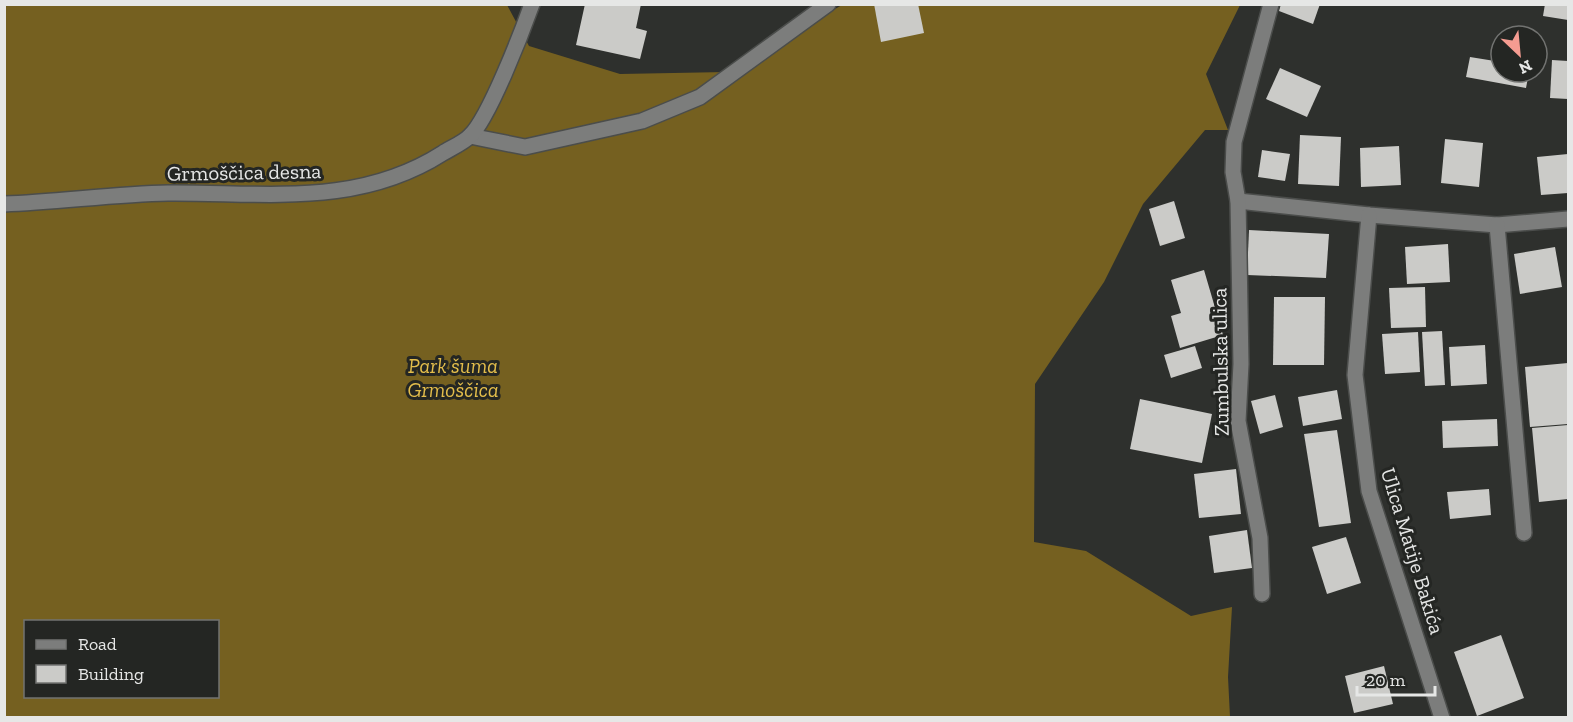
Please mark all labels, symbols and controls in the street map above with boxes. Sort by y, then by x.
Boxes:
north arrow [1489,24,1549,84]
text: N [1516,56,1535,78]
street label: Grmoščica desna [167,158,321,186]
street label: Zumbulska ulica [1206,288,1234,436]
park label: Park šuma Grmoščica [407,353,499,402]
street label: Ulica Matije Bakića [1375,465,1450,638]
legend [24,620,219,698]
text: Road [78,633,117,655]
scale bar [1357,659,1435,697]
text: Building [78,663,144,685]
text: 20 m [1366,669,1406,691]

